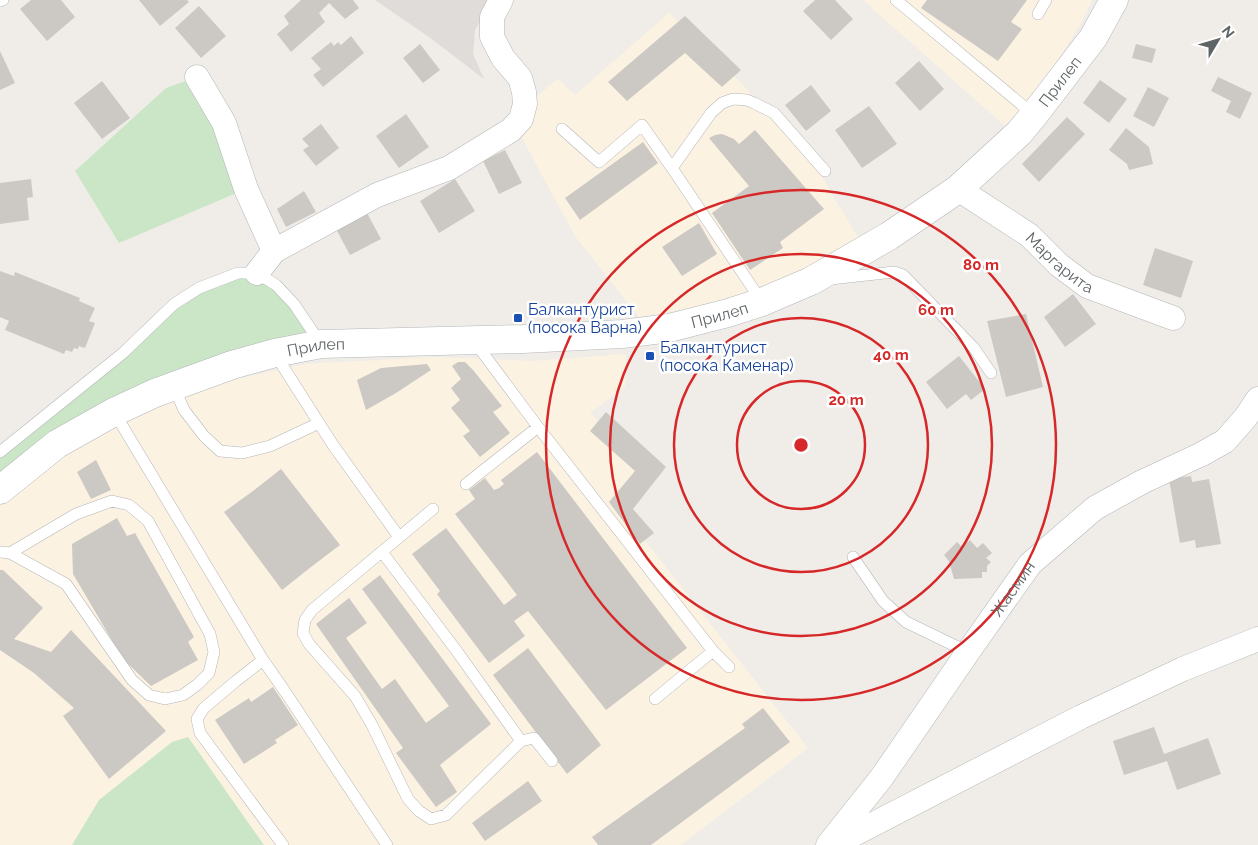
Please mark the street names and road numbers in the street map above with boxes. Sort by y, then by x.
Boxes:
street label: Прилеп [1035,52,1085,110]
street label: Маргарита [1022,228,1096,297]
street label: Прилеп [689,298,750,332]
street label: Прилеп [285,334,345,360]
street label: Жасмин [987,557,1039,620]

